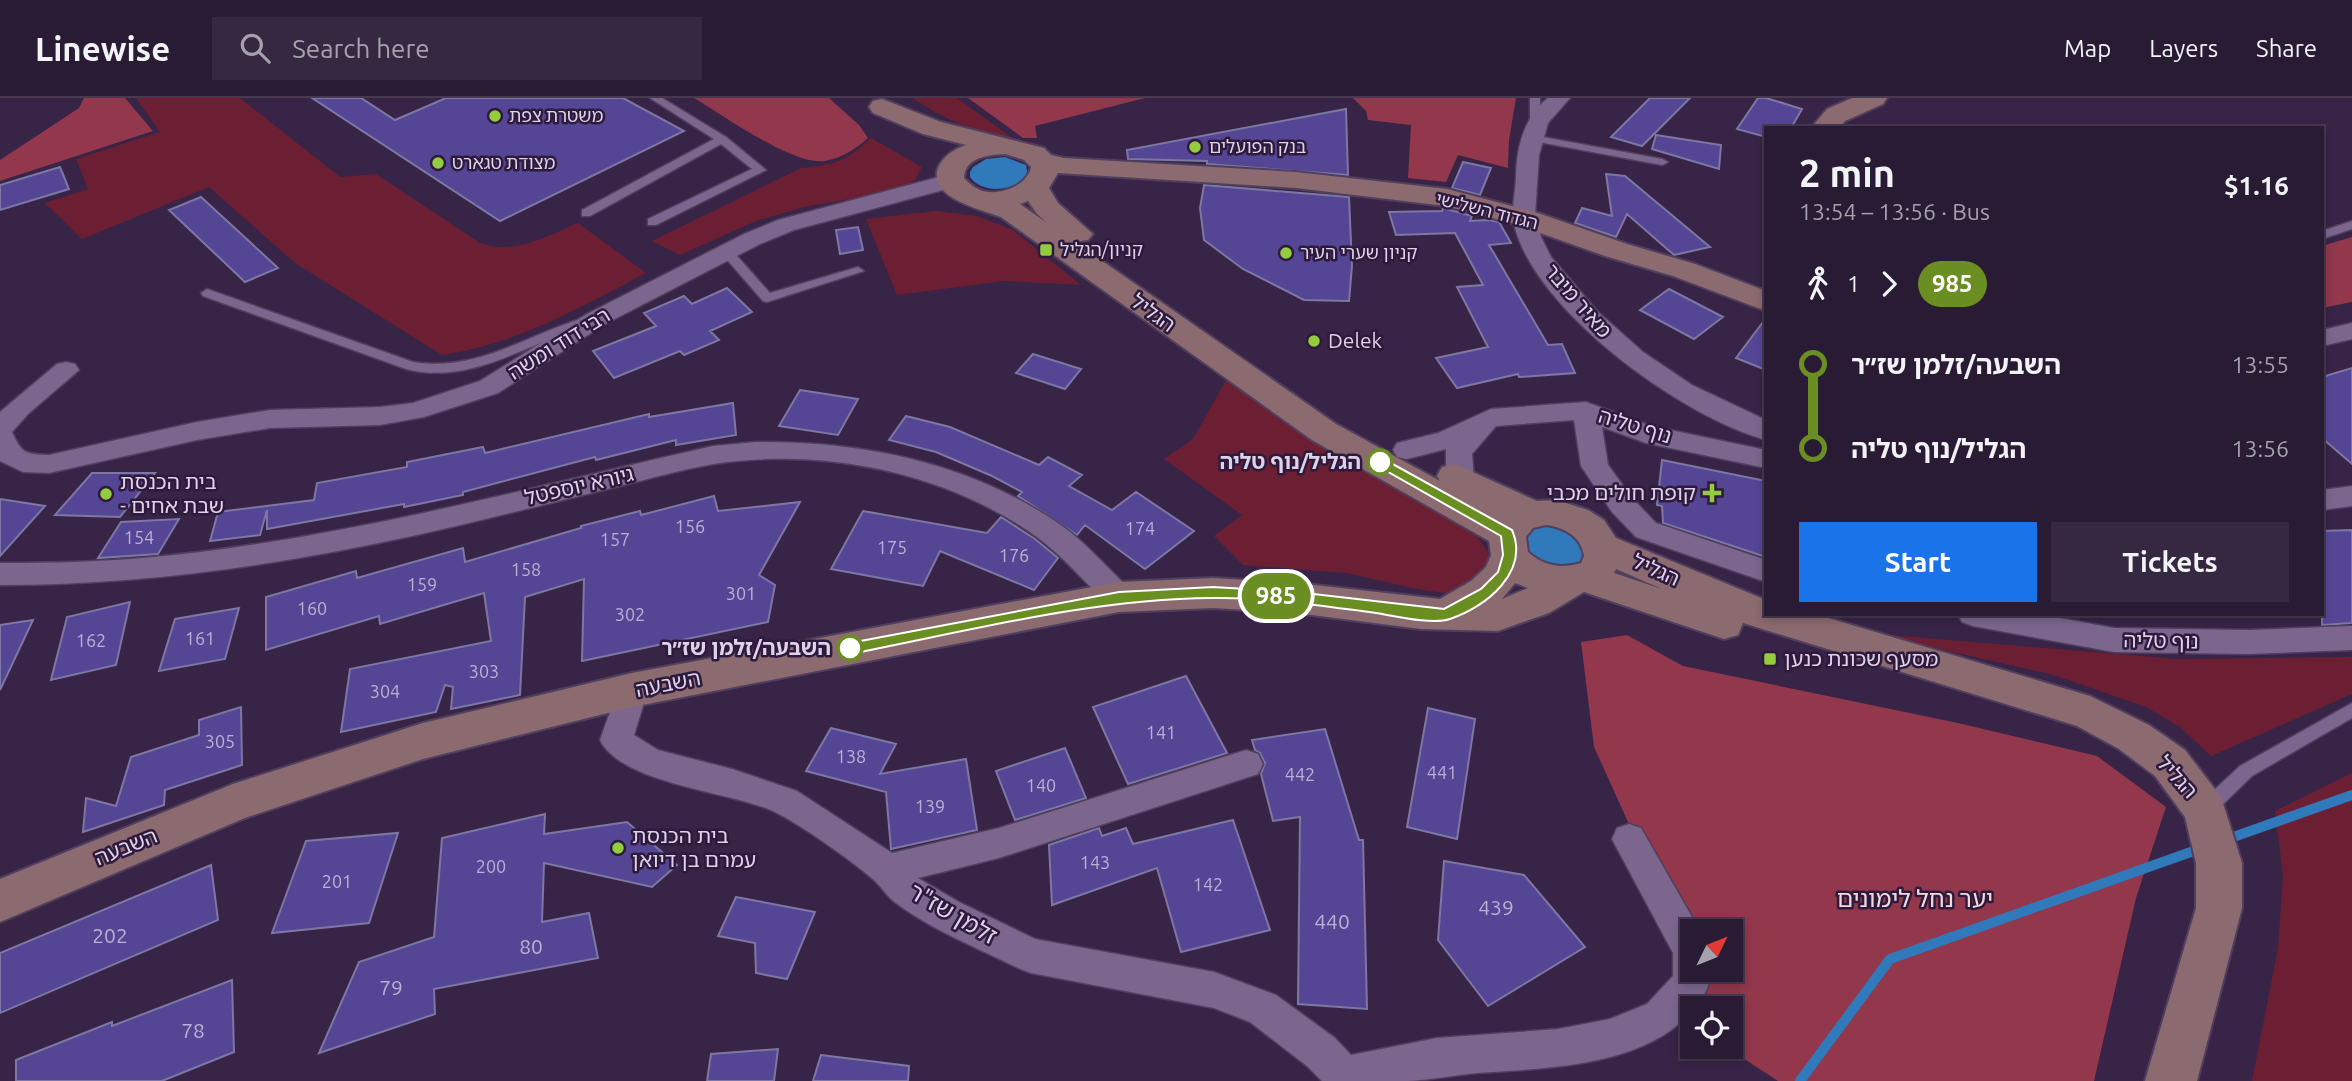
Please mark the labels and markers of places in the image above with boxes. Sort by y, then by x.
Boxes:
place label: משטרת צפת [509,105,603,125]
marker: משטרת צפת [487,108,503,124]
place label: בנק הפועלים [1209,136,1306,156]
marker: בנק הפועלים [1187,139,1203,155]
place label: מצודת טגארט [452,152,556,172]
marker: מצודת טגארט [430,155,446,171]
place label: קניון/הגליל [1060,239,1143,259]
marker: קניון/הגליל [1038,242,1054,258]
place label: קניון שערי העיר [1300,242,1418,262]
marker: קניון שערי העיר [1278,245,1294,261]
place label: Delek [1328,328,1383,352]
marker: Delek [1306,333,1322,349]
place label: הגליל/נוף טליה [1219,449,1361,473]
marker: הגליל/נוף טליה [1367,449,1393,475]
place label: בית הכנסת - שבת אחים [120,469,224,517]
place label: קופת חולים מכבי [1547,480,1696,504]
marker: קופת חולים מכבי [1702,483,1722,503]
marker: בית הכנסת - שבת אחים [98,486,114,502]
place label: השבעה/זלמן שז״ר [661,635,831,659]
marker: השבעה/זלמן שז״ר [837,635,863,661]
place label: מסעף שכונת כנען [1784,646,1939,670]
marker: מסעף שכונת כנען [1762,651,1778,667]
place label: בית הכנסת עמרם בן דיואן [632,823,756,871]
marker: בית הכנסת עמרם בן דיואן [610,840,626,856]

